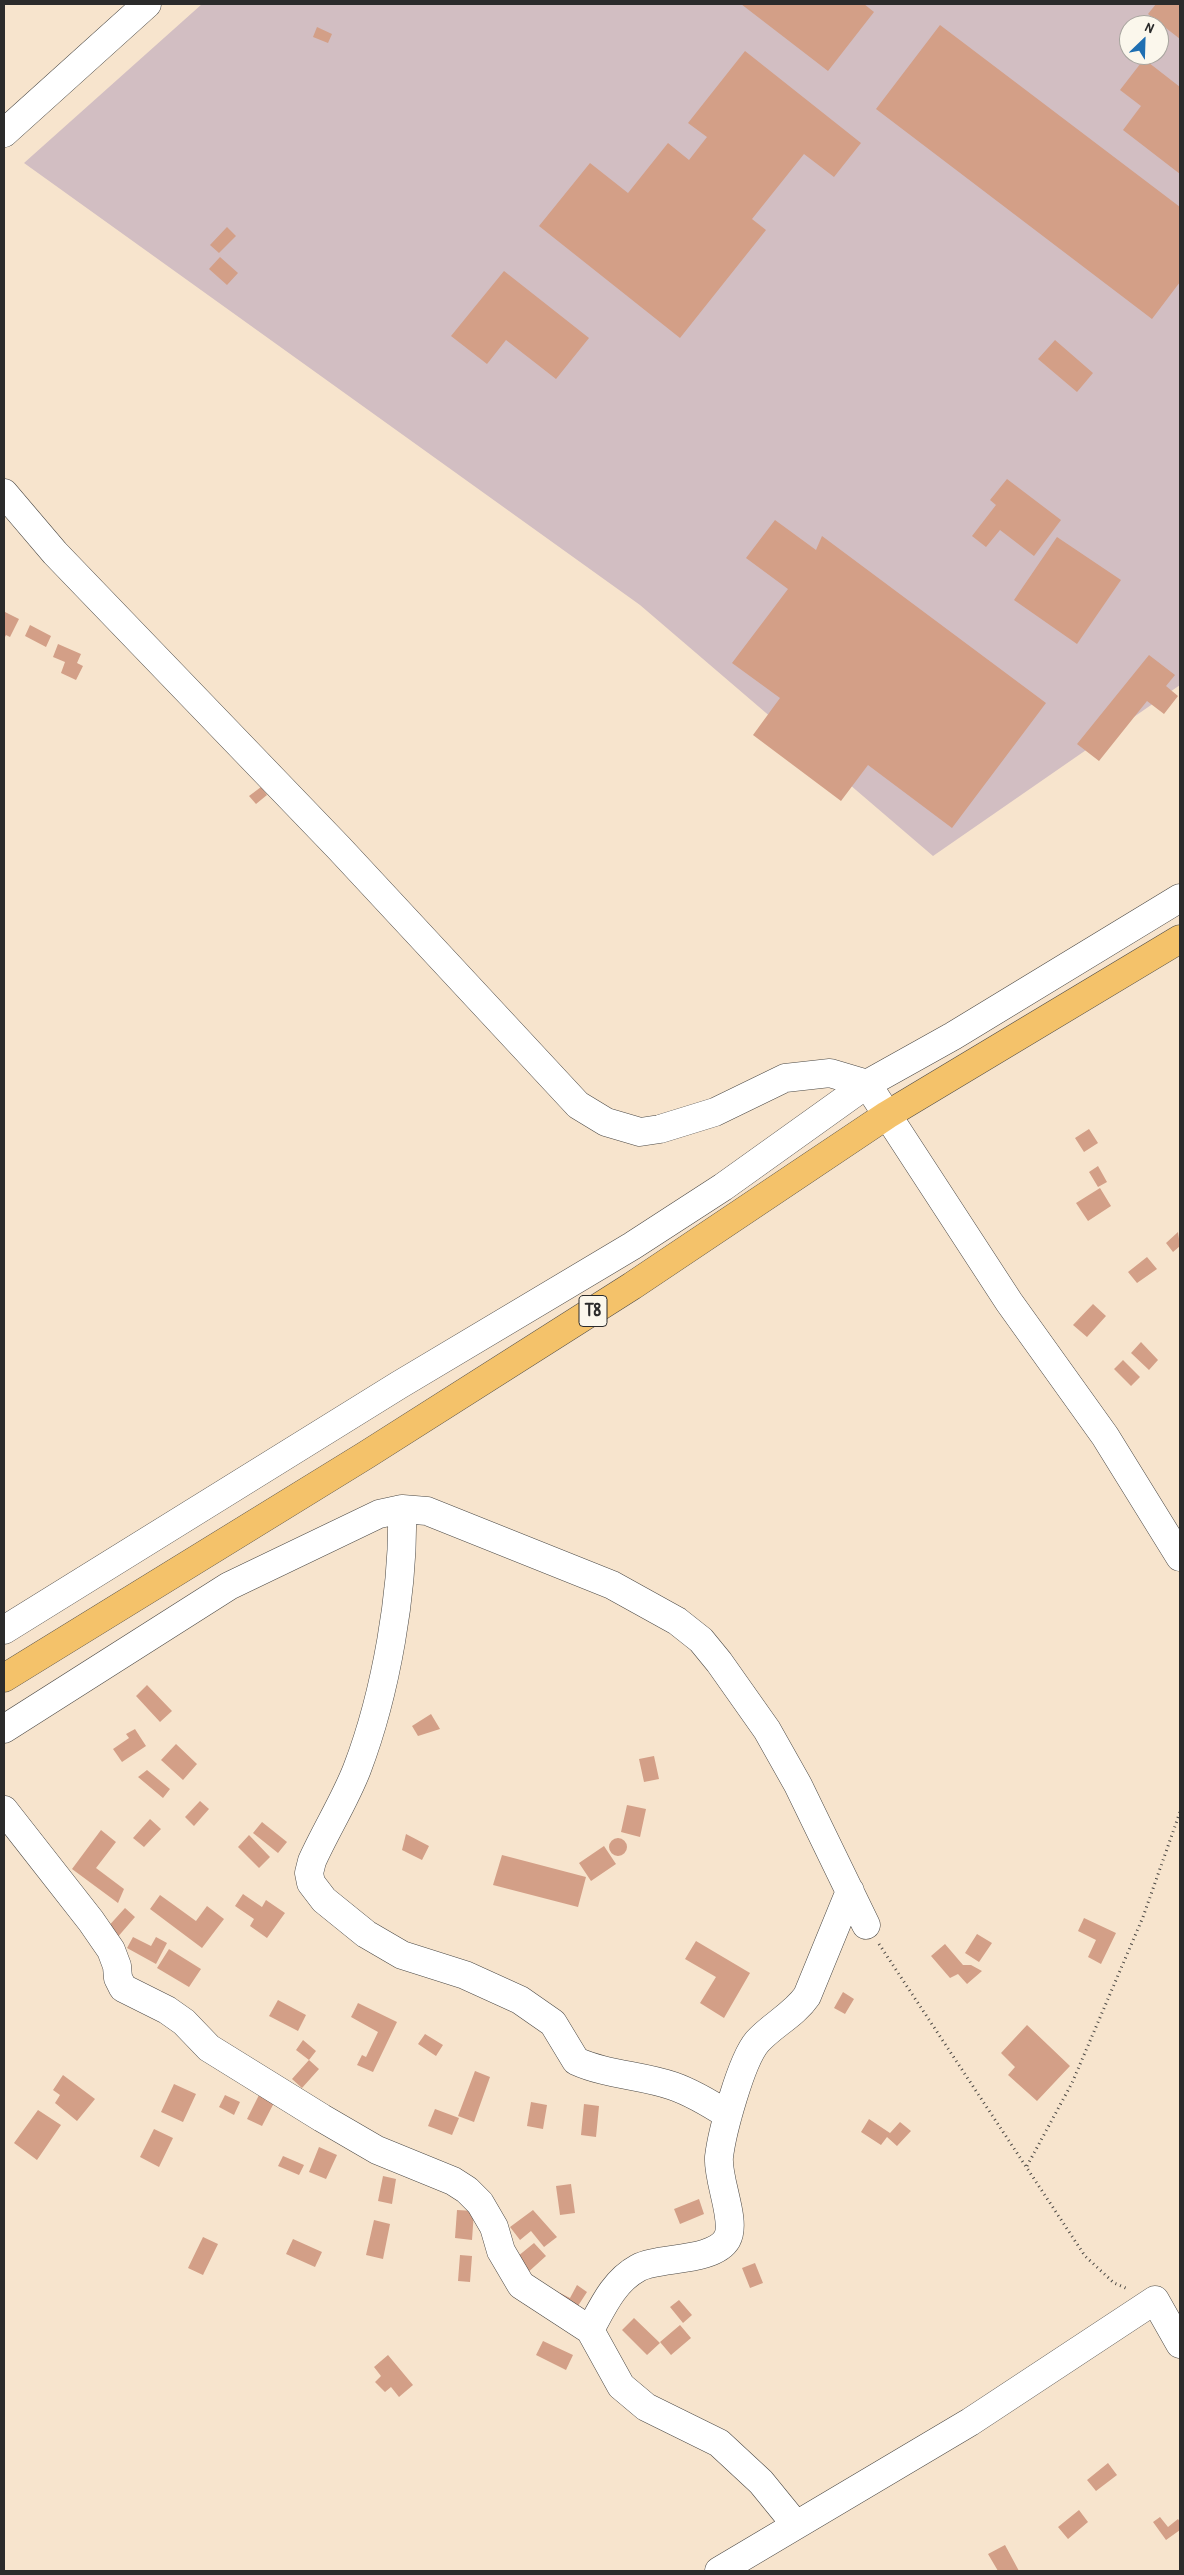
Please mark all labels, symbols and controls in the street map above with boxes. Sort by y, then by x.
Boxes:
north arrow [1119,15,1169,65]
text: N [1143,17,1157,37]
road number: T8 [579,1295,607,1326]

